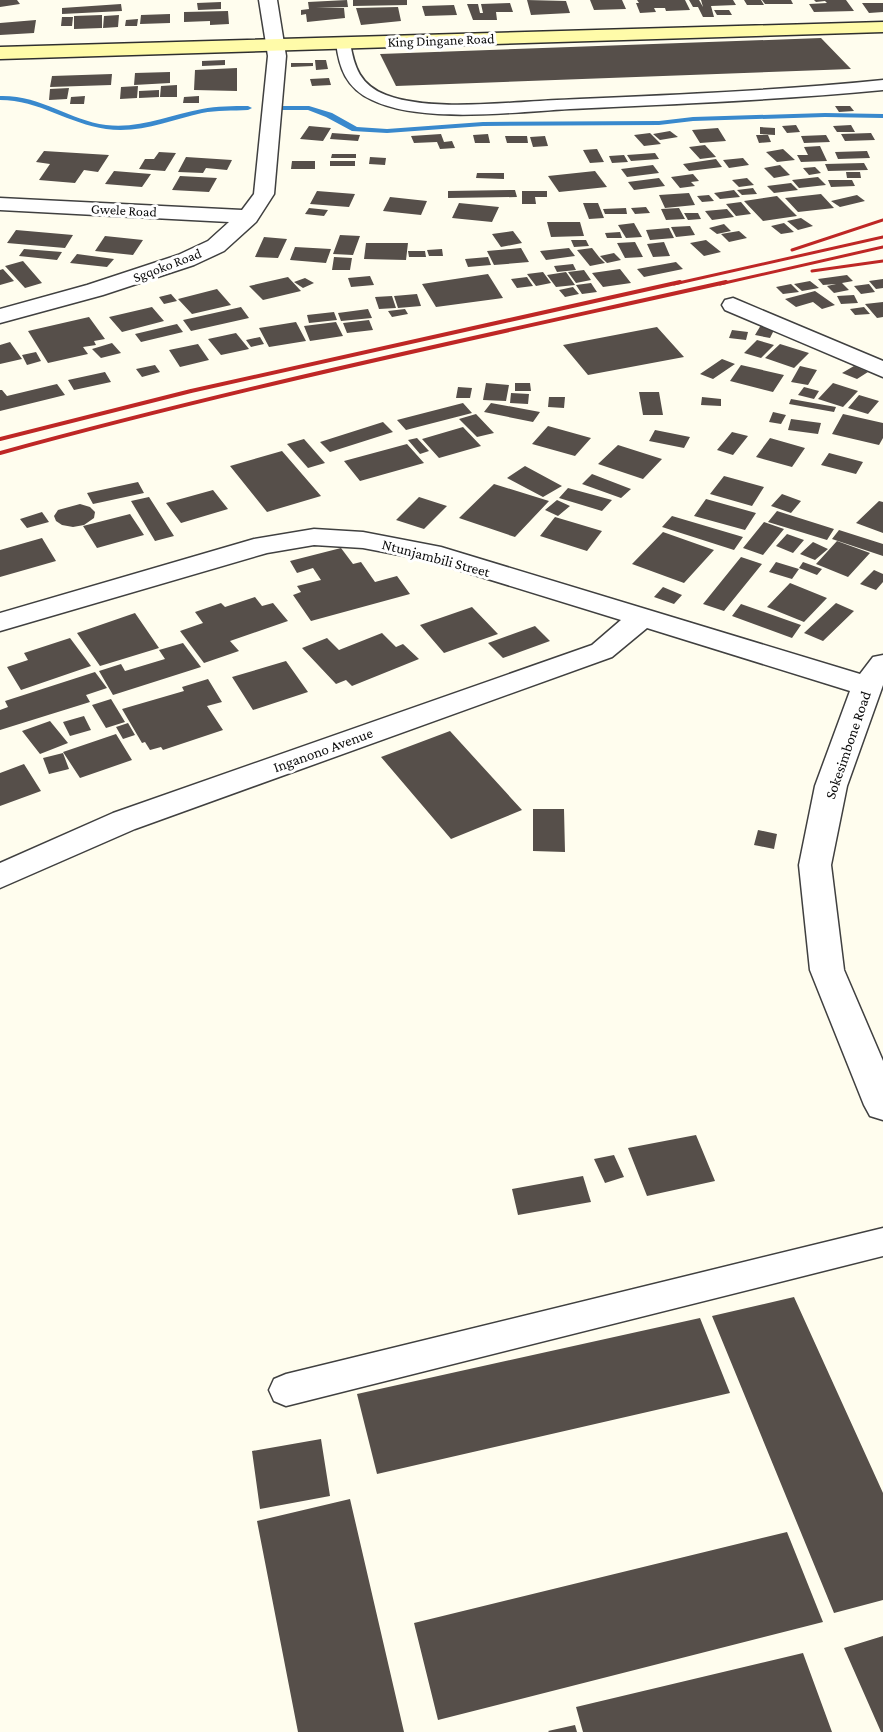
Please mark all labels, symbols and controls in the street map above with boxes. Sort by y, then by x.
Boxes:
street label: King Dingane Road [387,30,495,50]
street label: Gwele Road [91,200,158,220]
street label: Sgqoko Road [131,244,204,285]
street label: Ntunjambili Street [380,536,493,581]
street label: Sokesimbone Road [822,689,874,801]
street label: Inganono Avenue [271,724,376,776]

